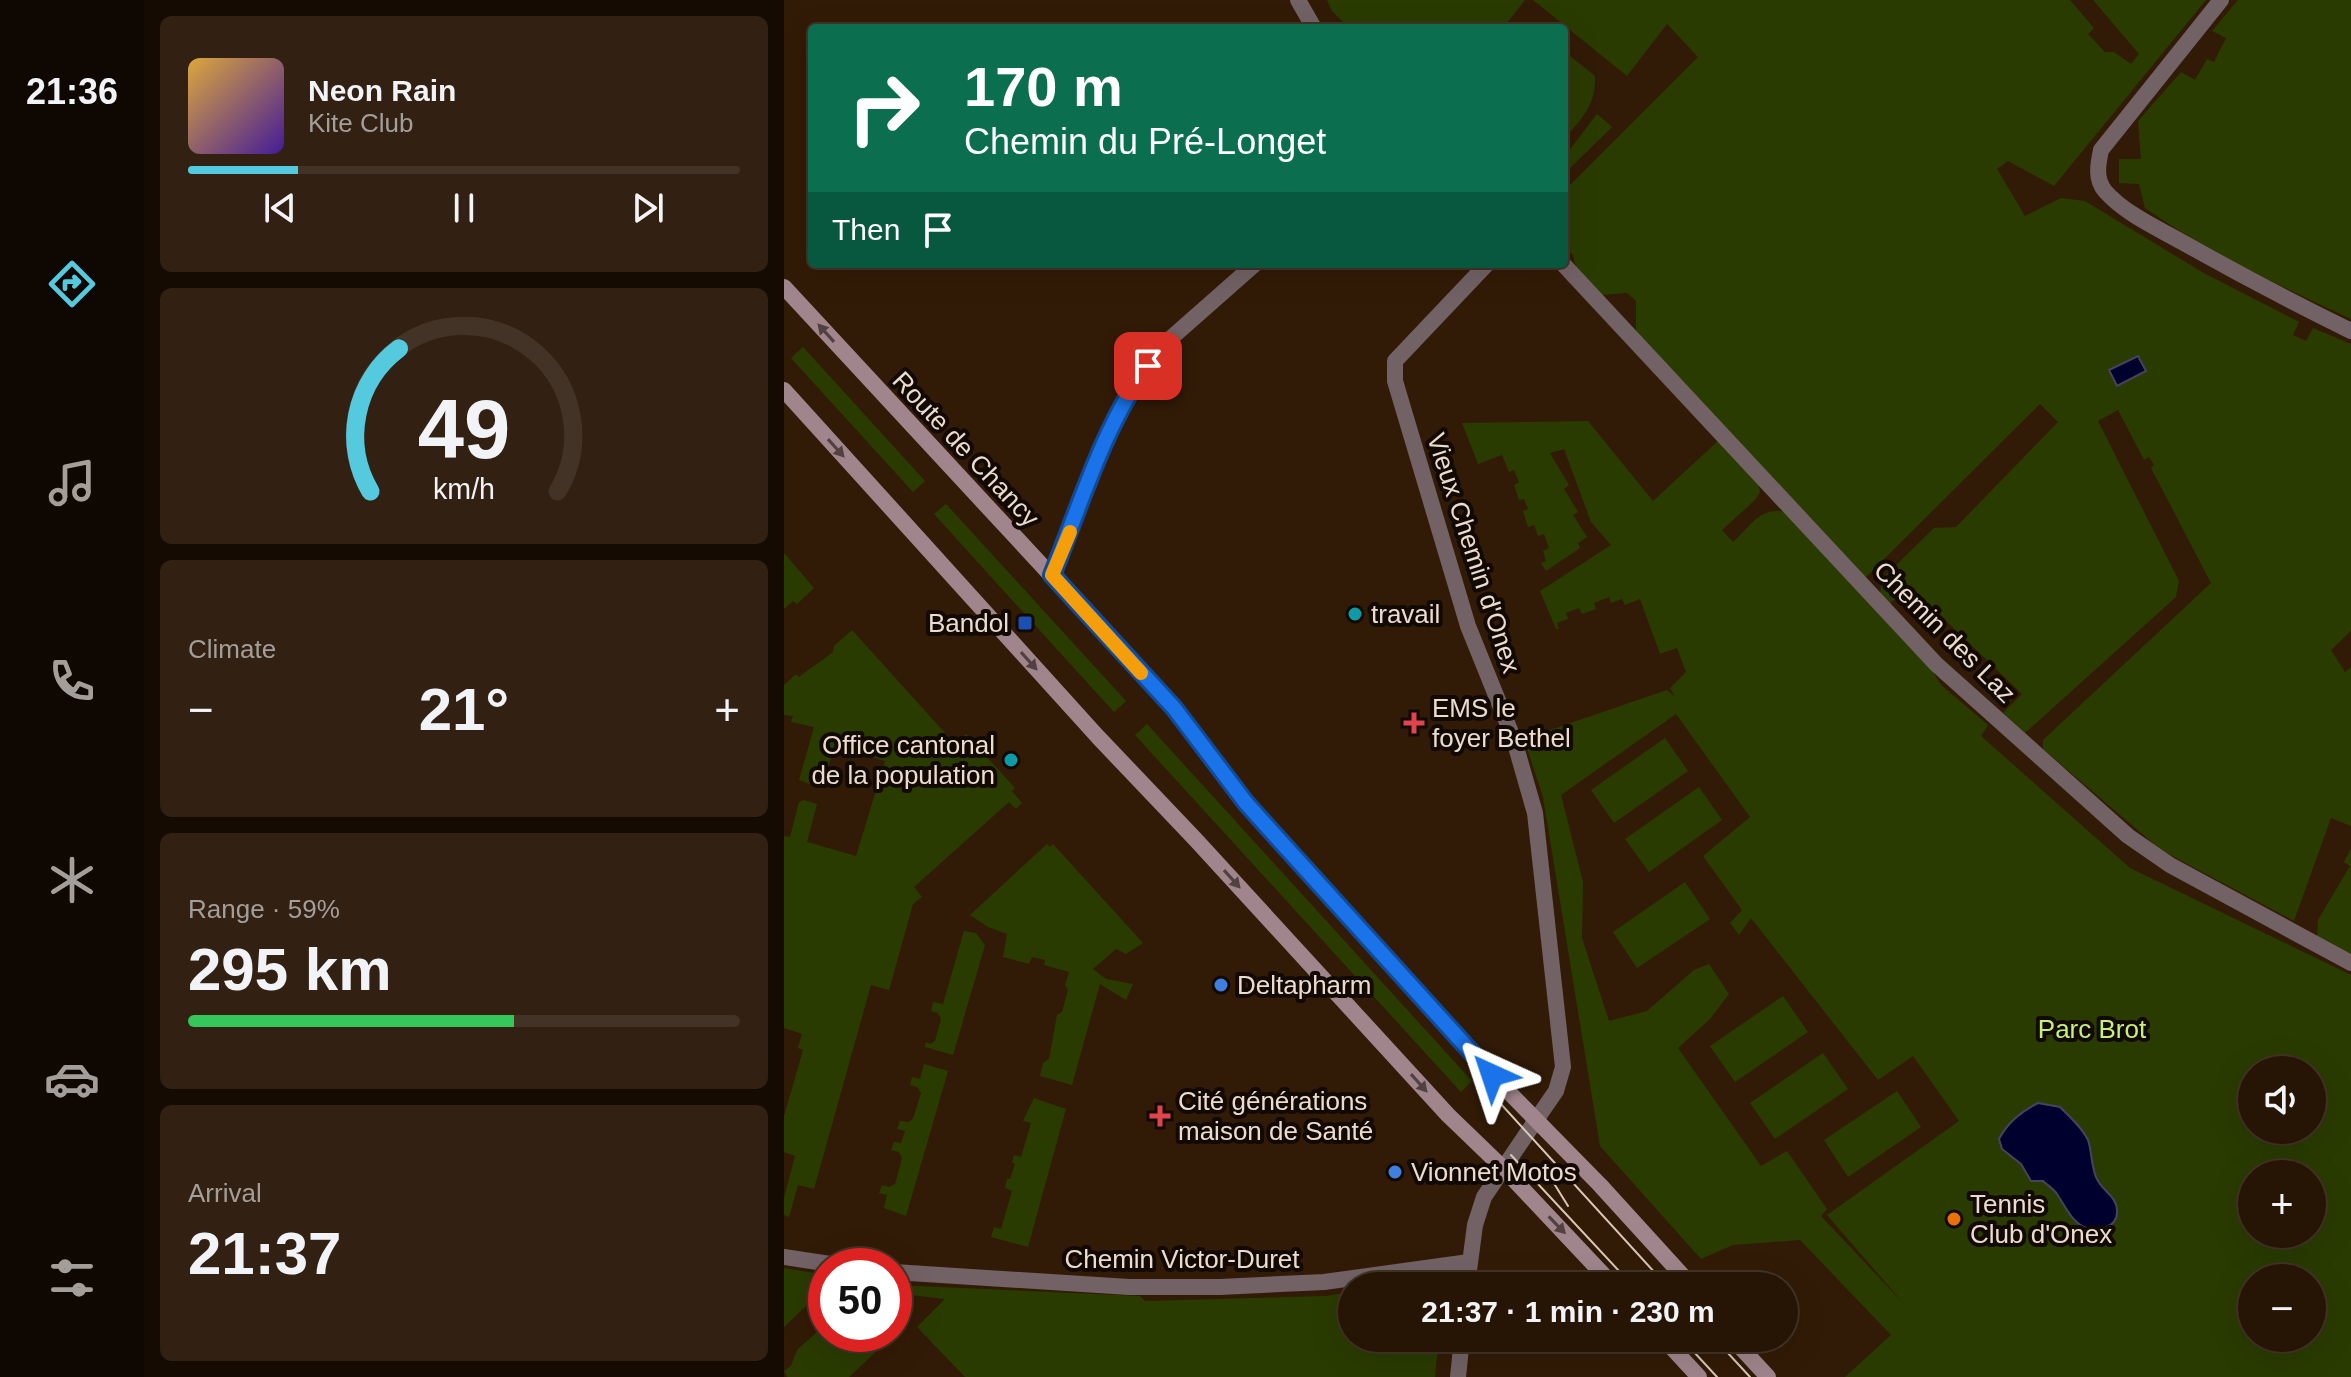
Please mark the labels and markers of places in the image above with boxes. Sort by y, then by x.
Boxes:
pin [1114,332,1182,400]
place label: travail [1371,599,1440,629]
marker: travail [1346,605,1364,623]
place label: Bandol [928,608,1009,638]
marker: Bandol [1016,614,1034,632]
place label: EMS le foyer Bethel [1432,693,1571,753]
marker: EMS le foyer Bethel [1403,712,1425,734]
place label: Office cantonal de la population [811,730,995,790]
marker: Office cantonal de la population [1002,751,1020,769]
place label: Deltapharm [1237,970,1371,1000]
marker: Deltapharm [1212,976,1230,994]
place label: Cité générations maison de Santé [1178,1086,1373,1146]
marker: Cité générations maison de Santé [1149,1105,1171,1127]
place label: Vionnet Motos [1411,1157,1577,1187]
marker: Vionnet Motos [1386,1163,1404,1181]
place label: Tennis Club d'Onex [1970,1189,2112,1249]
marker: Tennis Club d'Onex [1945,1210,1963,1228]

